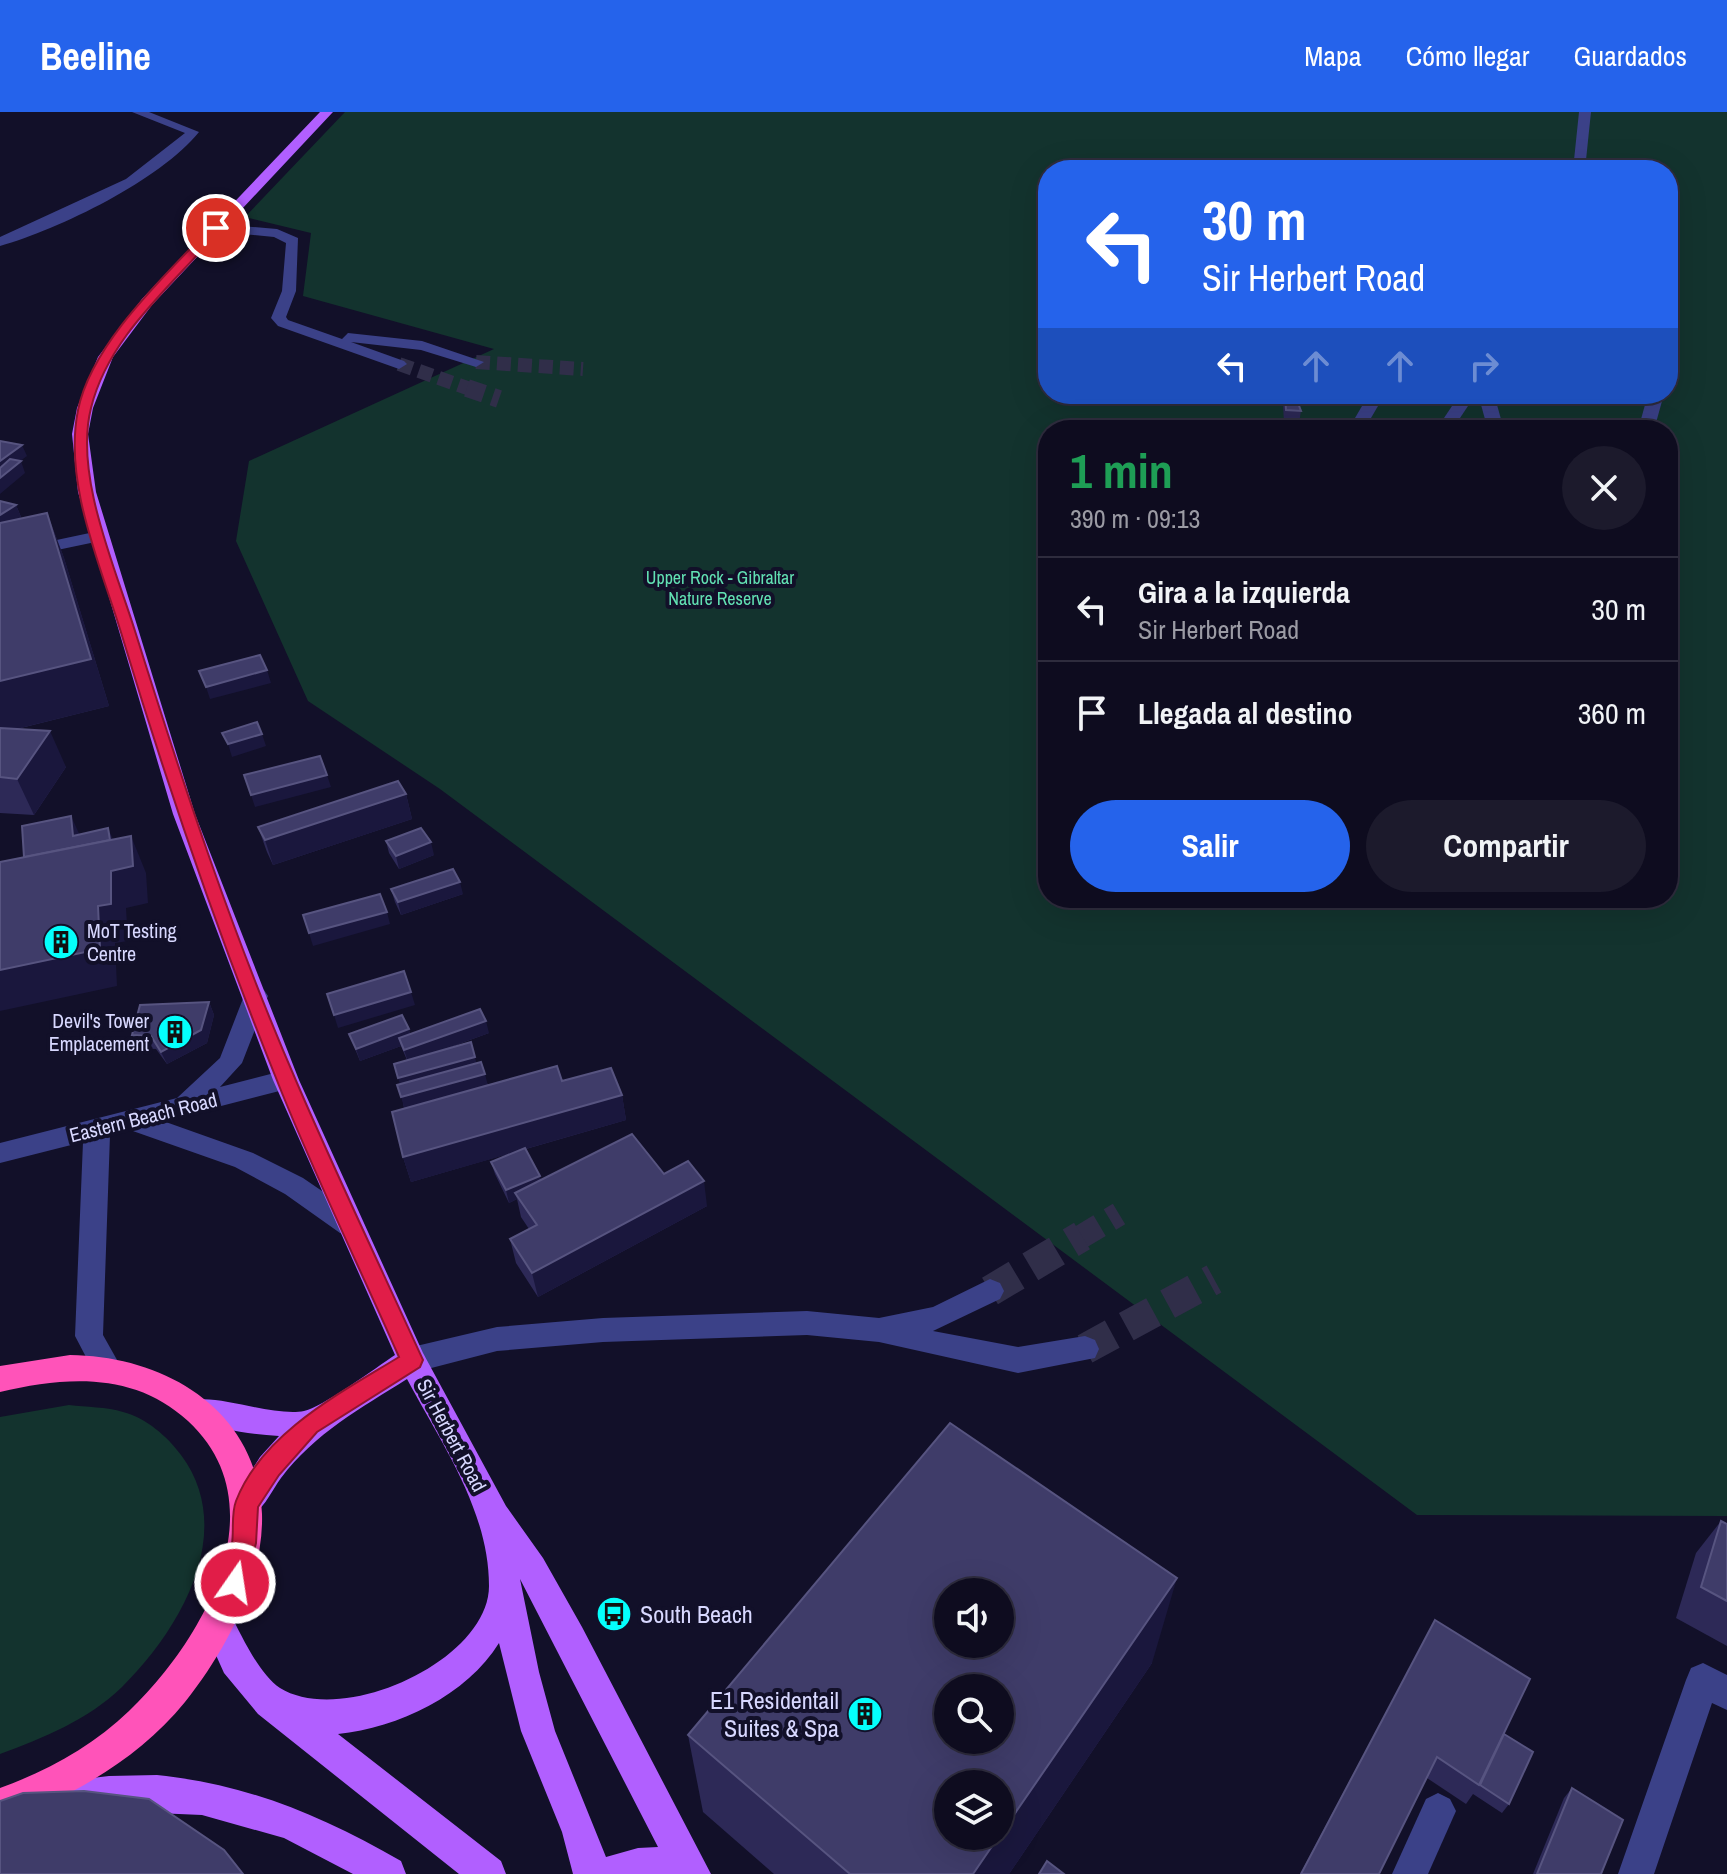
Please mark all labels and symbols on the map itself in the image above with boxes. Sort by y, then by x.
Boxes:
pin [182,194,250,262]
park label: Upper Rock - Gibraltar Nature Reserve [646,565,794,611]
place label: MoT Testing Centre [87,917,177,967]
building icon: MoT Testing Centre [42,923,80,961]
place label: Devil's Tower Emplacement [49,1007,150,1057]
building icon: Devil's Tower Emplacement [156,1013,194,1051]
street label: Eastern Beach Road [66,1086,220,1148]
street label: Sir Herbert Road [411,1374,493,1496]
position arrow [193,1541,277,1625]
bus stop icon: South Beach [595,1595,633,1633]
place label: South Beach [640,1598,753,1630]
place label: E1 Residentail Suites & Spa [710,1684,839,1744]
building icon: E1 Residentail Suites & Spa [846,1695,884,1733]

